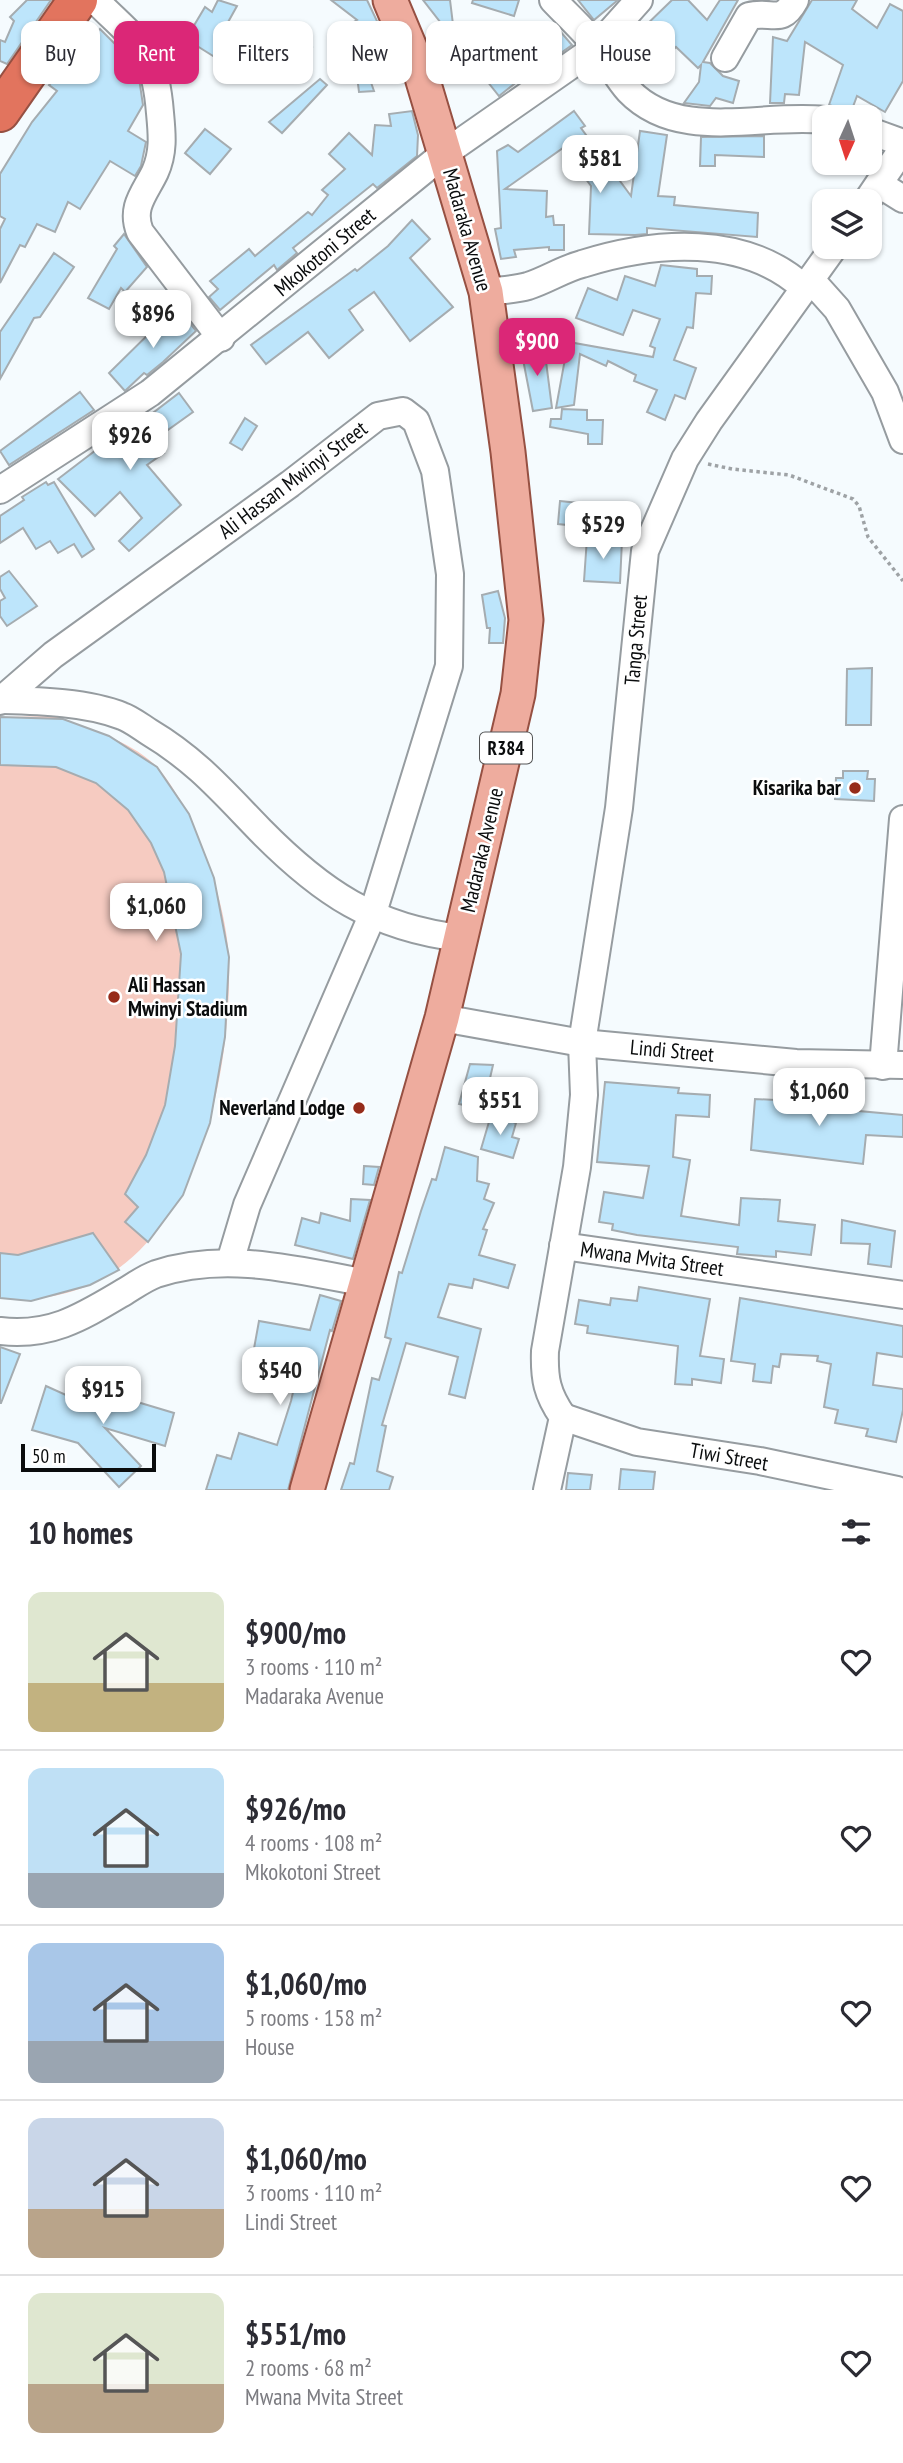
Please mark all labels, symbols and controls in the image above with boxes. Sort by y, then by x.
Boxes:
chip: Buy [21,21,100,84]
chip: Rent [114,21,199,84]
chip: Filters [213,21,313,84]
chip: New [327,21,412,84]
chip: Apartment [426,21,562,84]
chip: House [576,21,675,84]
north arrow [812,105,882,175]
map controls [812,105,882,259]
pin: $581 [559,136,641,195]
text: $581 [578,143,622,172]
street label: Madaraka Avenue [437,165,498,295]
button: layers [812,189,882,259]
street label: Mkokotoni Street [269,201,381,302]
pin: $896 [112,290,194,350]
text: $896 [131,298,175,327]
pin: $900 [496,318,578,378]
text: $900 [515,326,559,355]
pin: $926 [89,412,171,472]
street label: Ali Hassan Mwinyi Street [213,415,373,544]
text: $926 [108,420,152,449]
pin: $529 [562,502,644,561]
text: $529 [581,509,625,538]
street label: Tanga Street [618,593,653,686]
road number: R384 [480,733,532,764]
place label: Kisarika bar [753,774,842,801]
marker: Kisarika bar [847,780,863,796]
street label: Madaraka Avenue [454,785,509,915]
pin: $1,060 [99,884,213,943]
text: $1,060 [126,891,186,920]
place label: Ali Hassan Mwinyi Stadium [127,971,247,1022]
marker: Ali Hassan Mwinyi Stadium [106,989,122,1005]
street label: Lindi Street [629,1033,715,1068]
pin: $1,060 [762,1068,876,1128]
text: $1,060 [789,1076,849,1105]
pin: $551 [459,1078,541,1137]
text: $551 [478,1085,522,1114]
place label: Neverland Lodge [219,1094,345,1121]
marker: Neverland Lodge [351,1100,367,1116]
street label: Mwana Mvita Street [579,1235,726,1282]
pin: $540 [239,1348,321,1407]
text: $540 [258,1355,302,1384]
pin: $915 [62,1366,144,1426]
text: $915 [81,1374,125,1403]
street label: Tiwi Street [688,1436,770,1477]
scale bar [21,1441,156,1473]
text: 50 m [32,1444,66,1468]
text: 10 homes [28,1513,133,1552]
icon: filters [837,1513,875,1551]
text: $900/mo [245,1613,346,1652]
icon: home [84,1620,168,1704]
icon: heart [837,1643,875,1681]
text: 3 rooms · 110 m² [245,1652,382,1681]
text: Madaraka Avenue [245,1681,384,1710]
text: $926/mo [245,1789,346,1828]
icon: home [84,1796,168,1880]
icon: heart [837,1819,875,1857]
text: 4 rooms · 108 m² [245,1828,382,1857]
text: Mkokotoni Street [245,1857,381,1886]
text: $1,060/mo [245,1964,367,2003]
icon: home [84,1971,168,2055]
icon: heart [837,1994,875,2032]
text: 5 rooms · 158 m² [245,2003,382,2032]
text: House [245,2032,295,2061]
text: $1,060/mo [245,2139,367,2178]
icon: home [84,2146,168,2230]
icon: heart [837,2169,875,2207]
text: 3 rooms · 110 m² [245,2178,382,2207]
text: Lindi Street [245,2207,337,2236]
text: $551/mo [245,2314,346,2353]
icon: home [84,2321,168,2405]
icon: heart [837,2344,875,2382]
text: 2 rooms · 68 m² [245,2353,372,2382]
text: Mwana Mvita Street [245,2382,403,2411]

